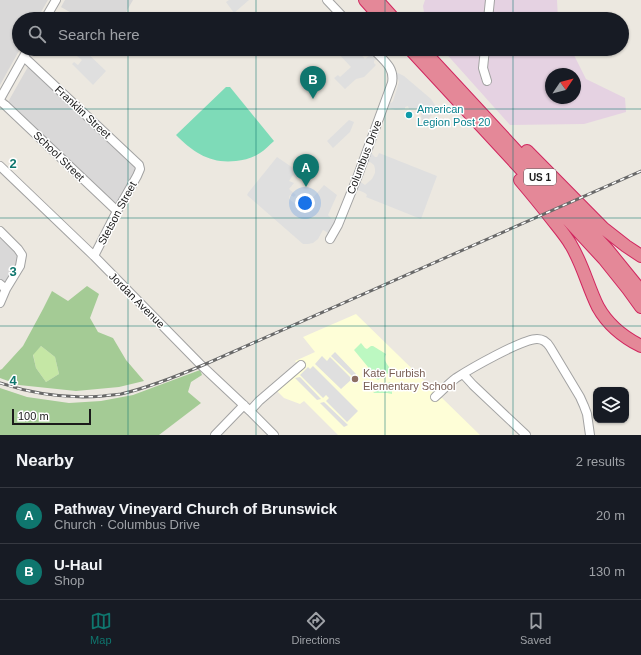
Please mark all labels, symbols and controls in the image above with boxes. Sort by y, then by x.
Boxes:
search box [12,12,629,56]
icon: search [26,23,48,45]
text: Search here [58,26,140,43]
pin: B [300,66,326,99]
north arrow [545,68,581,104]
street label: Franklin Street [53,83,113,141]
place label: American Legion Post 20 [417,103,490,128]
marker: American Legion Post 20 [404,110,414,120]
street label: Columbus Drive [344,118,384,196]
street label: School Street [31,129,87,183]
pin: A [293,154,319,187]
text: 2 [9,156,17,171]
road number: US 1 [524,169,556,185]
street label: Stetson Street [95,179,139,247]
your location [295,193,315,213]
text: 3 [9,264,17,279]
street label: Jordan Avenue [107,270,167,330]
place label: Kate Furbish Elementary School [363,367,455,392]
text: 4 [9,373,17,388]
marker: Kate Furbish Elementary School [350,374,360,384]
map controls [593,387,629,423]
button: layers [593,387,629,423]
scale bar [12,407,91,426]
text: 100 m [18,410,49,422]
text: Nearby [16,451,74,470]
text: 2 results [576,454,625,469]
text: Pathway Vineyard Church of Brunswick [54,500,337,517]
text: A [24,508,34,523]
text: 20 m [596,508,625,523]
text: Church · Columbus Drive [54,517,200,532]
text: U-Haul [54,556,102,573]
text: B [24,564,34,579]
text: 130 m [589,564,625,579]
text: Shop [54,573,84,588]
tab: Map [90,610,112,646]
tab: Directions [291,610,340,646]
tab: Saved [520,610,551,646]

